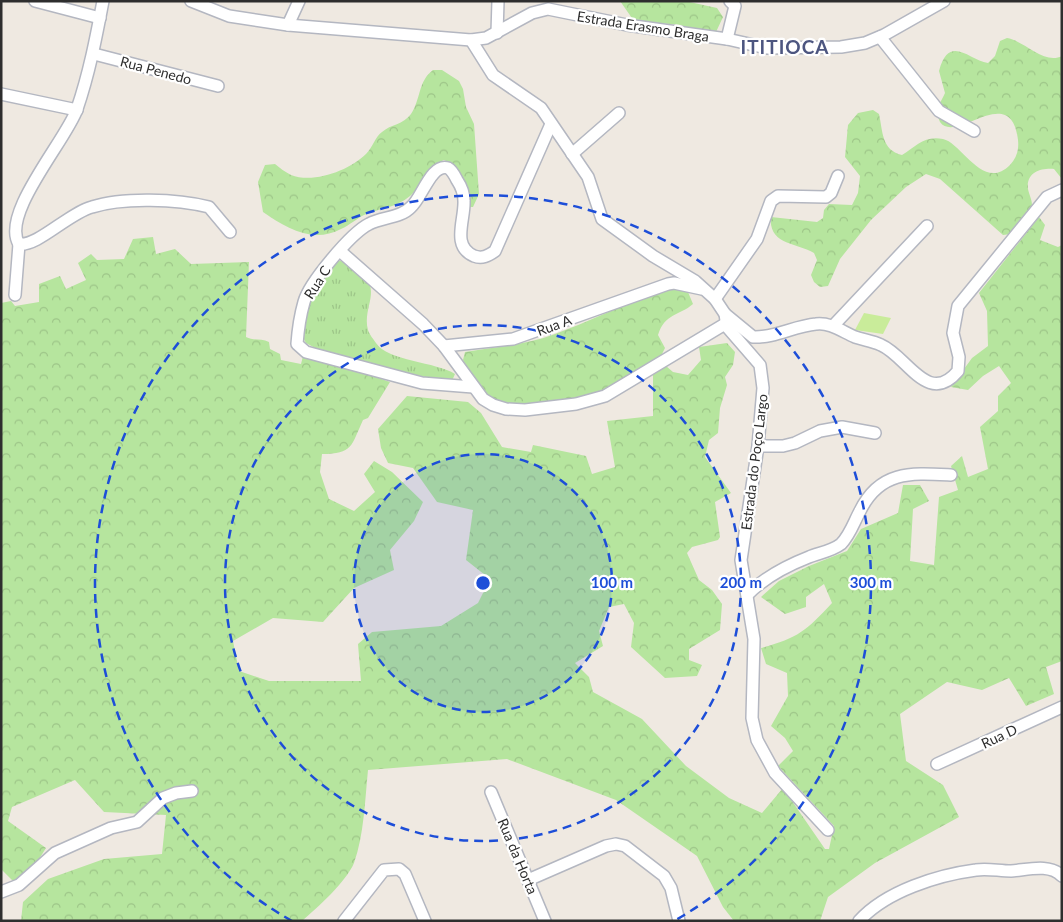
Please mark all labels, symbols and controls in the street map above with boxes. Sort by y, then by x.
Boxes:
street label: Estrada Erasmo Braga [576,7,710,45]
district label: ITITIOCA [741,35,829,58]
street label: Rua Penedo [118,52,194,88]
street label: Rua C [300,262,334,302]
street label: Rua A [534,311,574,339]
street label: Estrada do Poço Largo [737,393,771,531]
text: 100 m [591,573,633,591]
text: 200 m [720,573,762,591]
text: 300 m [850,573,892,591]
centre of rings [474,574,492,592]
street label: Rua D [978,720,1020,752]
street label: Rua da Horta [494,816,542,896]

